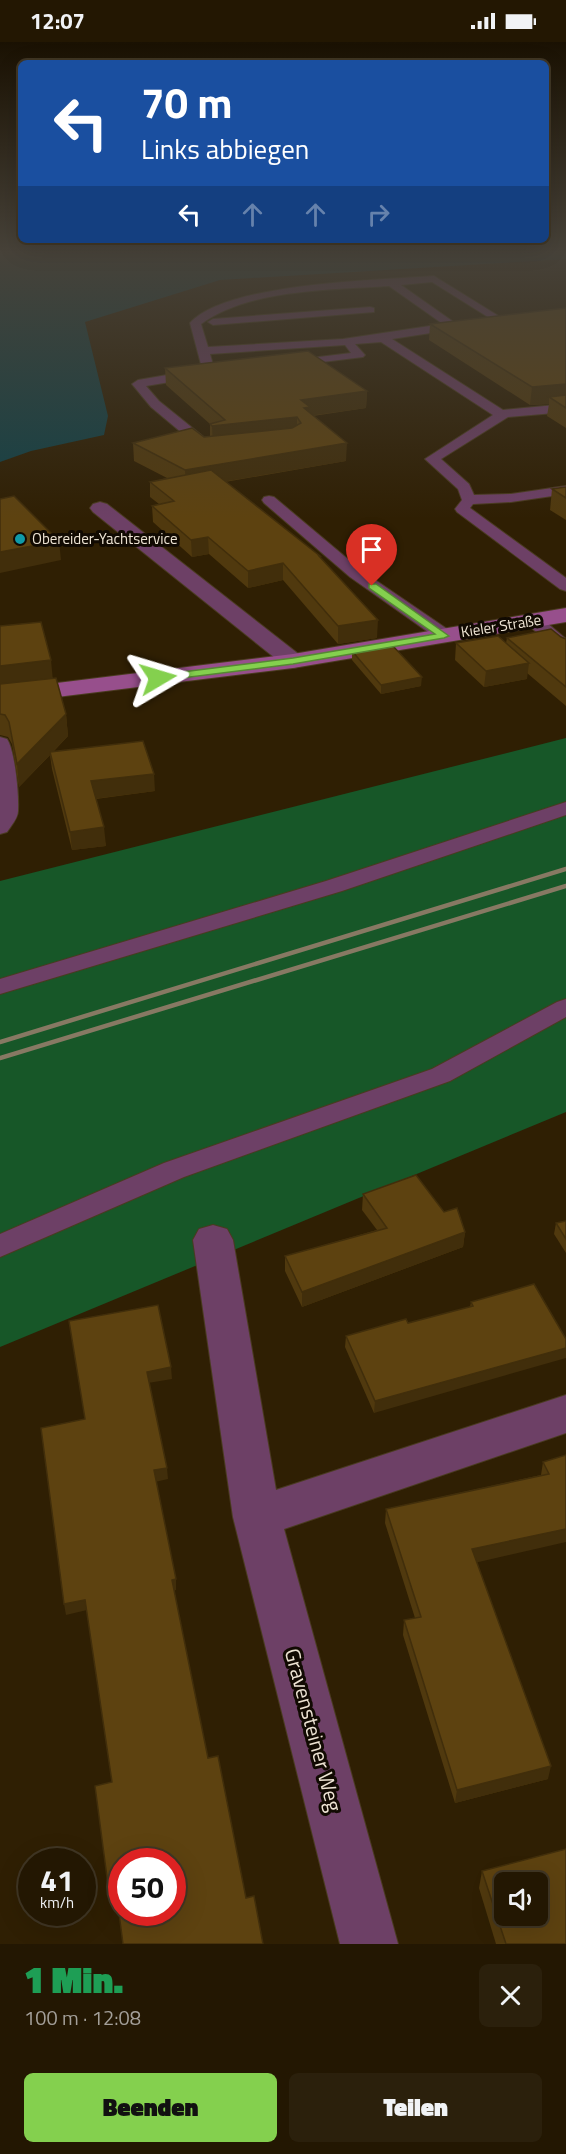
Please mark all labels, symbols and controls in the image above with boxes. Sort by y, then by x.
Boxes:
text: 12:07 [30,4,85,38]
text: 70 m [141,70,233,134]
icon: left [42,84,120,162]
text: Links abbiegen [141,128,309,169]
icon: left [173,198,206,231]
icon: ahead [236,198,269,231]
icon: ahead [299,198,332,231]
icon: right [362,198,395,231]
pin [346,524,397,586]
place label: Obereider-Yachtservice [32,527,177,550]
marker: Obereider-Yachtservice [13,532,27,546]
icon: arrive [355,533,388,566]
street label: Kieler Straße [459,608,543,643]
position arrow [126,646,190,710]
street label: Gravensteiner Weg [277,1644,351,1815]
speed limit sign: 50 [108,1848,186,1926]
text: 41 [40,1857,74,1903]
map controls [494,1872,548,1926]
button: sound [494,1872,548,1926]
text: km/h [40,1891,74,1914]
text: 1 Min. [24,1952,123,2007]
button: close [479,1964,542,2027]
text: 100 m · 12:08 [24,2002,141,2033]
button: Beenden [24,2073,277,2142]
button: Teilen [289,2073,542,2142]

